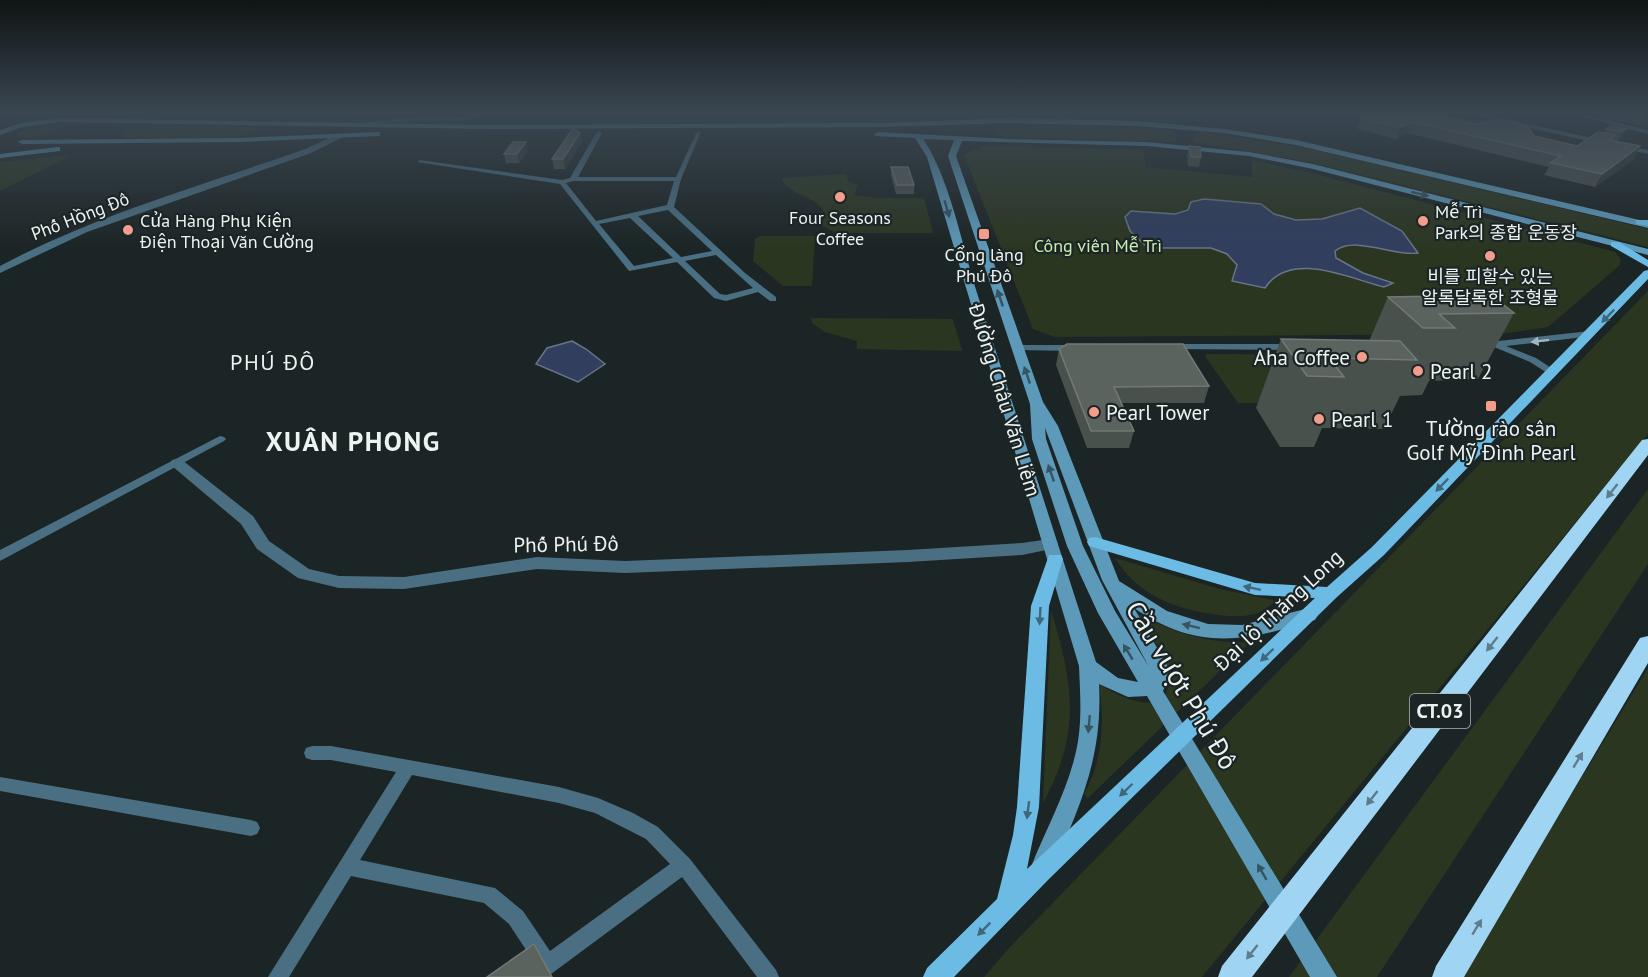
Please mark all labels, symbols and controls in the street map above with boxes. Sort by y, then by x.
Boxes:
street label: Phố Hồng Đô [28,187,132,245]
marker: Four Seasons Coffee [833,190,847,204]
one-way arrow [1412,190,1430,199]
one-way arrow [943,200,952,218]
place label: Mễ Trì Park의 종합 운동장 [1435,200,1577,244]
place label: Four Seasons Coffee [789,206,891,250]
place label: Cửa Hàng Phụ Kiện Điện Thoại Văn Cường [139,209,314,253]
marker: Mễ Trì Park의 종합 운동장 [1416,214,1430,228]
marker: Cửa Hàng Phụ Kiện Điện Thoại Văn Cường [121,223,135,237]
marker: Cổng làng Phú Đô [977,227,991,241]
park label: Công viên Mễ Trì [1034,234,1162,257]
place label: Cổng làng Phú Đô [944,243,1024,287]
marker: 비를 피할수 있는 알록달록한 조형물 [1483,249,1497,263]
place label: 비를 피할수 있는 알록달록한 조형물 [1421,265,1559,309]
one-way arrow [995,289,1005,307]
street label: Đường Châu Văn Liêm [962,299,1047,500]
one-way arrow [1601,308,1615,322]
one-way arrow [1530,336,1549,345]
place label: Aha Coffee [1254,344,1350,371]
district label: PHÚ ĐÔ [230,348,316,376]
marker: Aha Coffee [1355,350,1369,364]
place label: Pearl 2 [1430,358,1492,385]
marker: Pearl 2 [1411,364,1425,378]
one-way arrow [1021,366,1031,384]
place label: Pearl Tower [1106,399,1209,426]
marker: Tường rào sân Golf Mỹ Đình Pearl [1484,399,1498,413]
marker: Pearl Tower [1087,405,1101,419]
place label: Pearl 1 [1331,406,1393,433]
marker: Pearl 1 [1312,412,1326,426]
place label: Tường rào sân Golf Mỹ Đình Pearl [1406,415,1576,466]
district label: XUÂN PHONG [265,424,441,458]
one-way arrow [1045,464,1055,482]
one-way arrow [1436,478,1450,492]
one-way arrow [1606,482,1618,498]
street label: Phố Phú Đô [513,530,619,558]
street label: Đại lộ Thăng Long [1207,543,1348,677]
one-way arrow [1243,582,1262,592]
street label: Cầu vượt Phú Đô [1119,595,1245,775]
one-way arrow [1035,606,1044,625]
one-way arrow [1182,621,1200,631]
one-way arrow [1487,637,1499,652]
one-way arrow [1123,644,1134,660]
one-way arrow [1260,648,1274,662]
road number: CT.03 [1410,694,1470,728]
one-way arrow [1084,715,1094,734]
one-way arrow [1572,752,1583,768]
one-way arrow [1119,783,1134,796]
one-way arrow [1366,790,1379,806]
one-way arrow [1023,801,1032,820]
one-way arrow [1257,863,1267,880]
one-way arrow [1472,918,1482,935]
one-way arrow [977,921,991,935]
one-way arrow [1246,944,1259,960]

